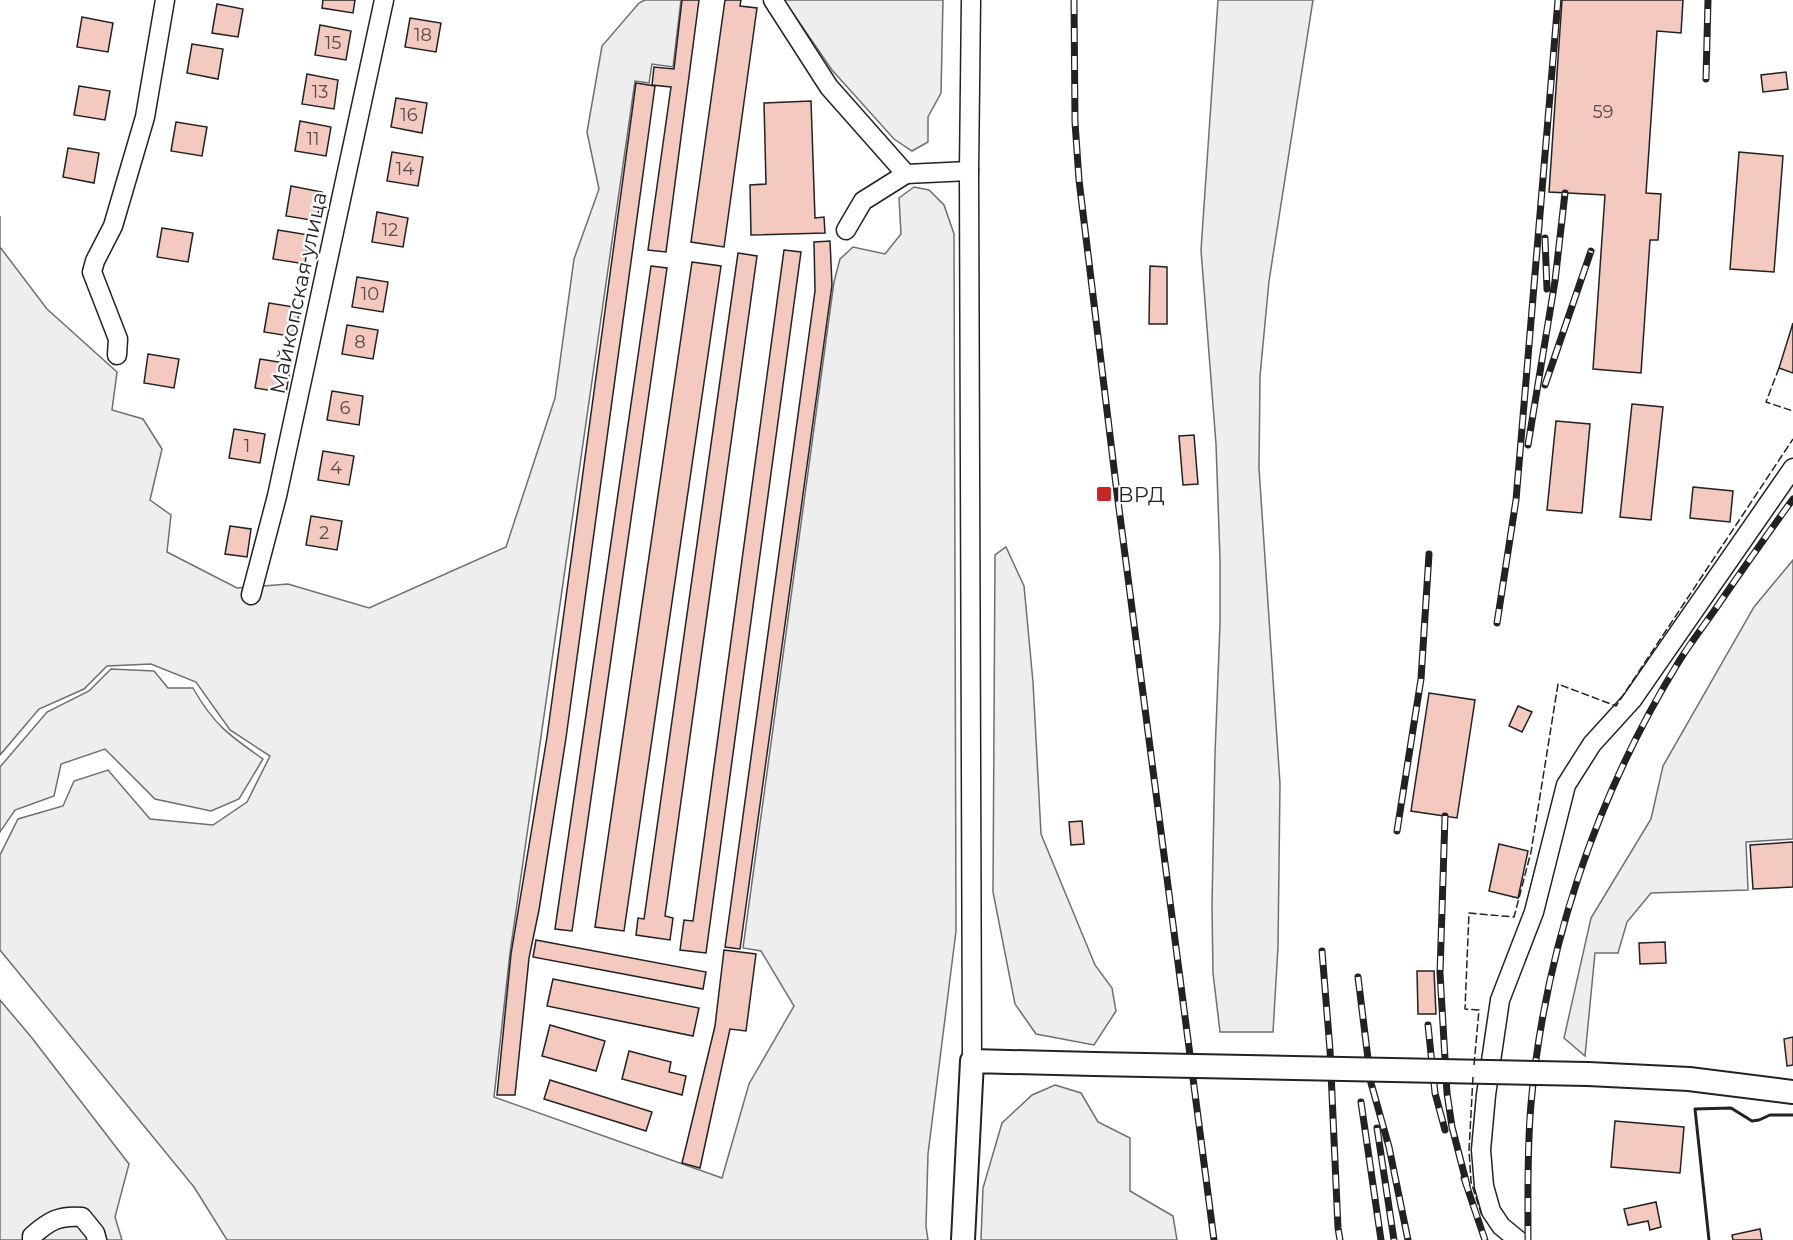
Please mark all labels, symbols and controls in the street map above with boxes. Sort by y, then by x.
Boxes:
house number: 18 [414,24,432,46]
house number: 15 [325,32,341,54]
house number: 13 [312,81,328,103]
house number: 59 [1592,101,1614,123]
house number: 16 [400,104,418,126]
house number: 11 [307,128,320,150]
house number: 14 [396,158,414,180]
street label: Майкопская улица [264,190,332,396]
house number: 12 [382,219,398,241]
house number: 10 [361,283,379,305]
house number: 8 [354,331,366,353]
house number: 6 [340,397,351,419]
house number: 1 [244,435,250,457]
house number: 4 [330,457,342,479]
place label: ВРД [1118,482,1165,507]
marker: ВРД [1095,485,1113,503]
house number: 2 [319,522,329,544]

